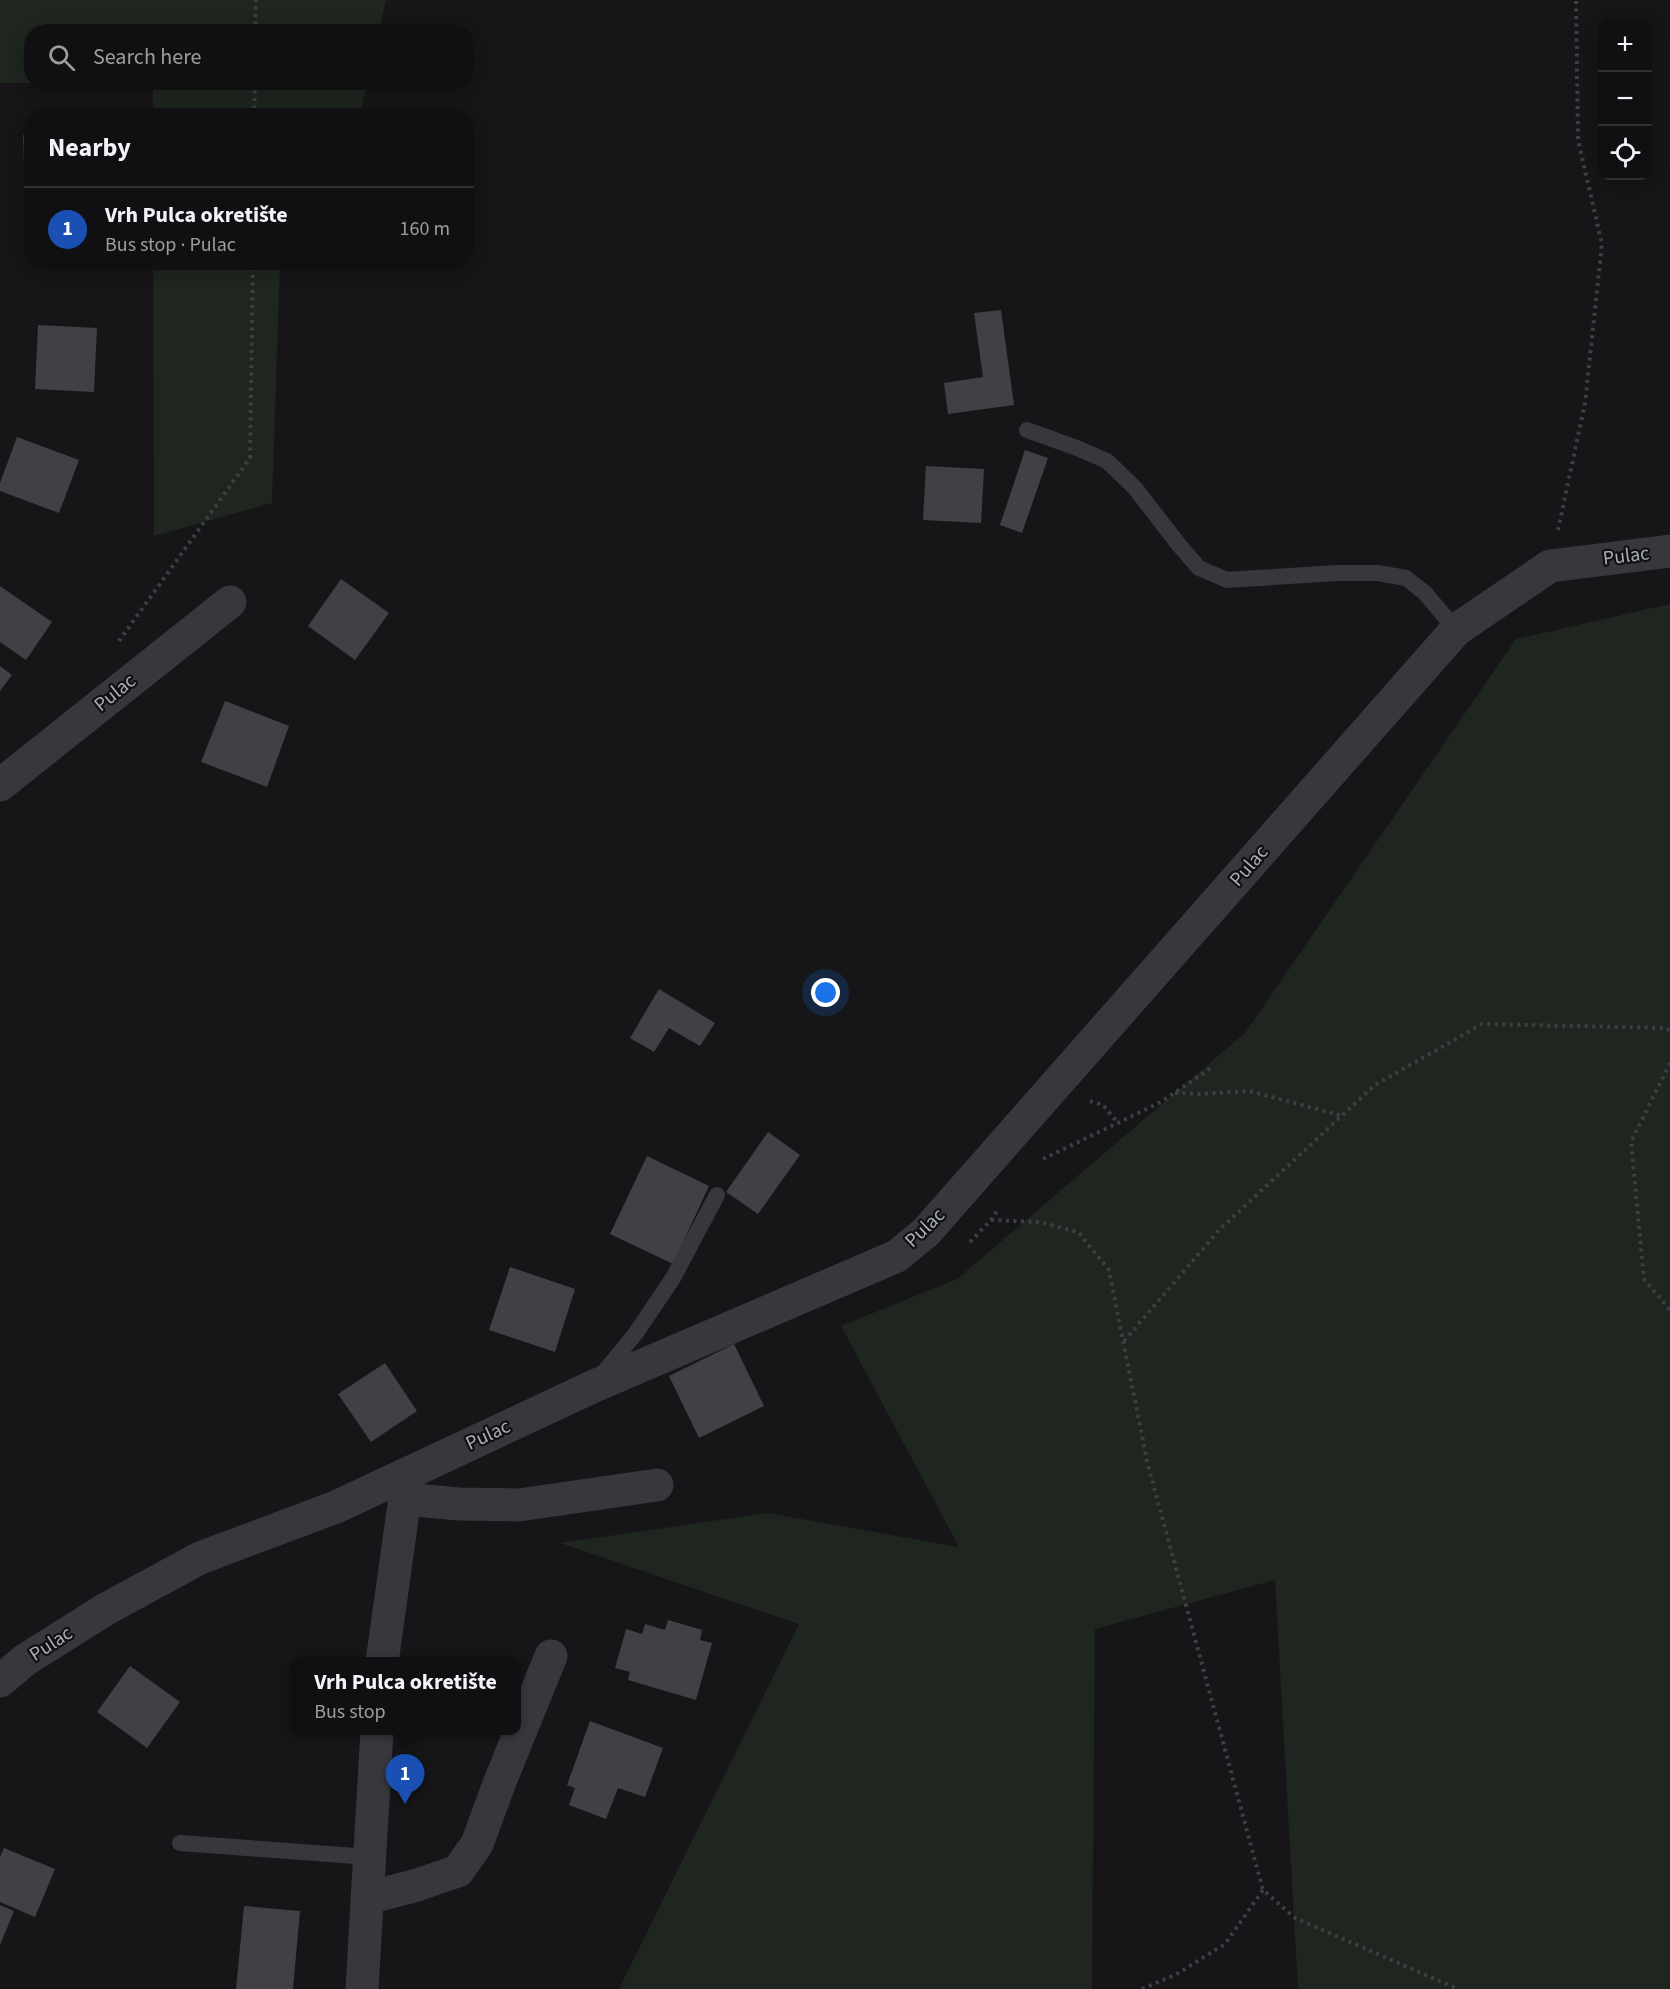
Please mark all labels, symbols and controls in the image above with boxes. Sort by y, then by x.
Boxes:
map controls [1598,18,1652,180]
button: + [1598,18,1652,72]
search box [24,24,474,90]
icon: search [45,41,78,74]
text: Search here [93,41,201,73]
button: − [1598,72,1652,126]
button: locate [1598,126,1652,180]
text: Nearby [48,129,131,166]
text: Vrh Pulca okretište [105,199,288,231]
text: 1 [62,215,73,243]
text: 160 m [400,215,450,243]
text: Bus stop · Pulac [105,231,236,259]
street label: Pulac [1601,539,1651,573]
street label: Pulac [88,667,142,719]
street label: Pulac [1223,839,1275,893]
your location [811,978,840,1007]
street label: Pulac [899,1202,951,1254]
street label: Pulac [461,1412,515,1458]
street label: Pulac [24,1620,78,1668]
popup [290,1657,521,1735]
text: Vrh Pulca okretište [314,1666,497,1698]
text: Bus stop [314,1698,386,1726]
pin: 1 [386,1754,424,1804]

